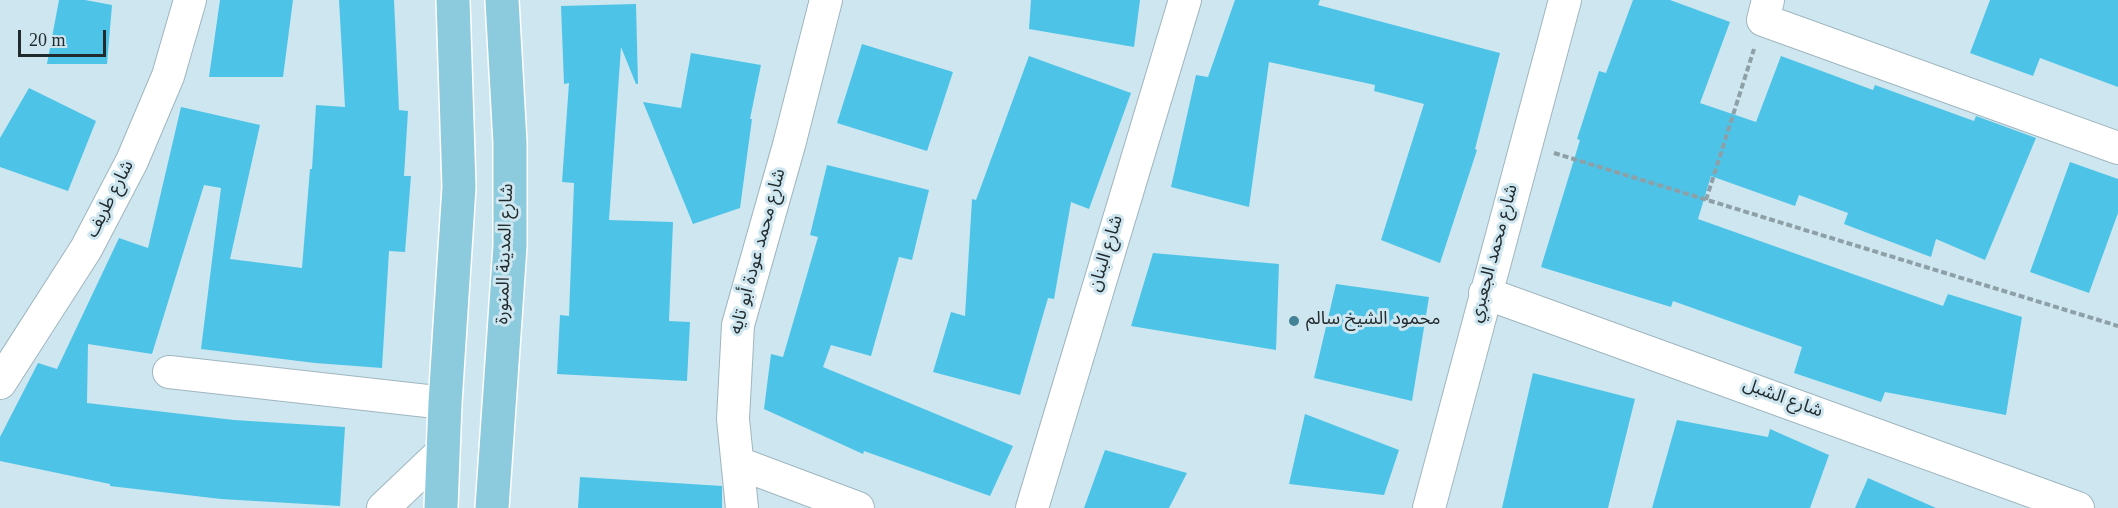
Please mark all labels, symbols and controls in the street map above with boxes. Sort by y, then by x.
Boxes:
scale bar [21,18,110,56]
text: 20 m [29,30,66,50]
street label: شارع طريف [83,158,141,242]
street label: شارع محمد عودة أبو تايه [728,167,792,337]
street label: شارع المدينة المنورة [494,183,520,325]
street label: شارع محمد الجعبري [1467,183,1525,325]
street label: شارع البنان [1086,213,1130,295]
place label: محمود الشيخ سالم [1306,310,1441,332]
marker: محمود الشيخ سالم [1287,314,1301,328]
street label: شارع الشبل [1739,376,1825,424]

